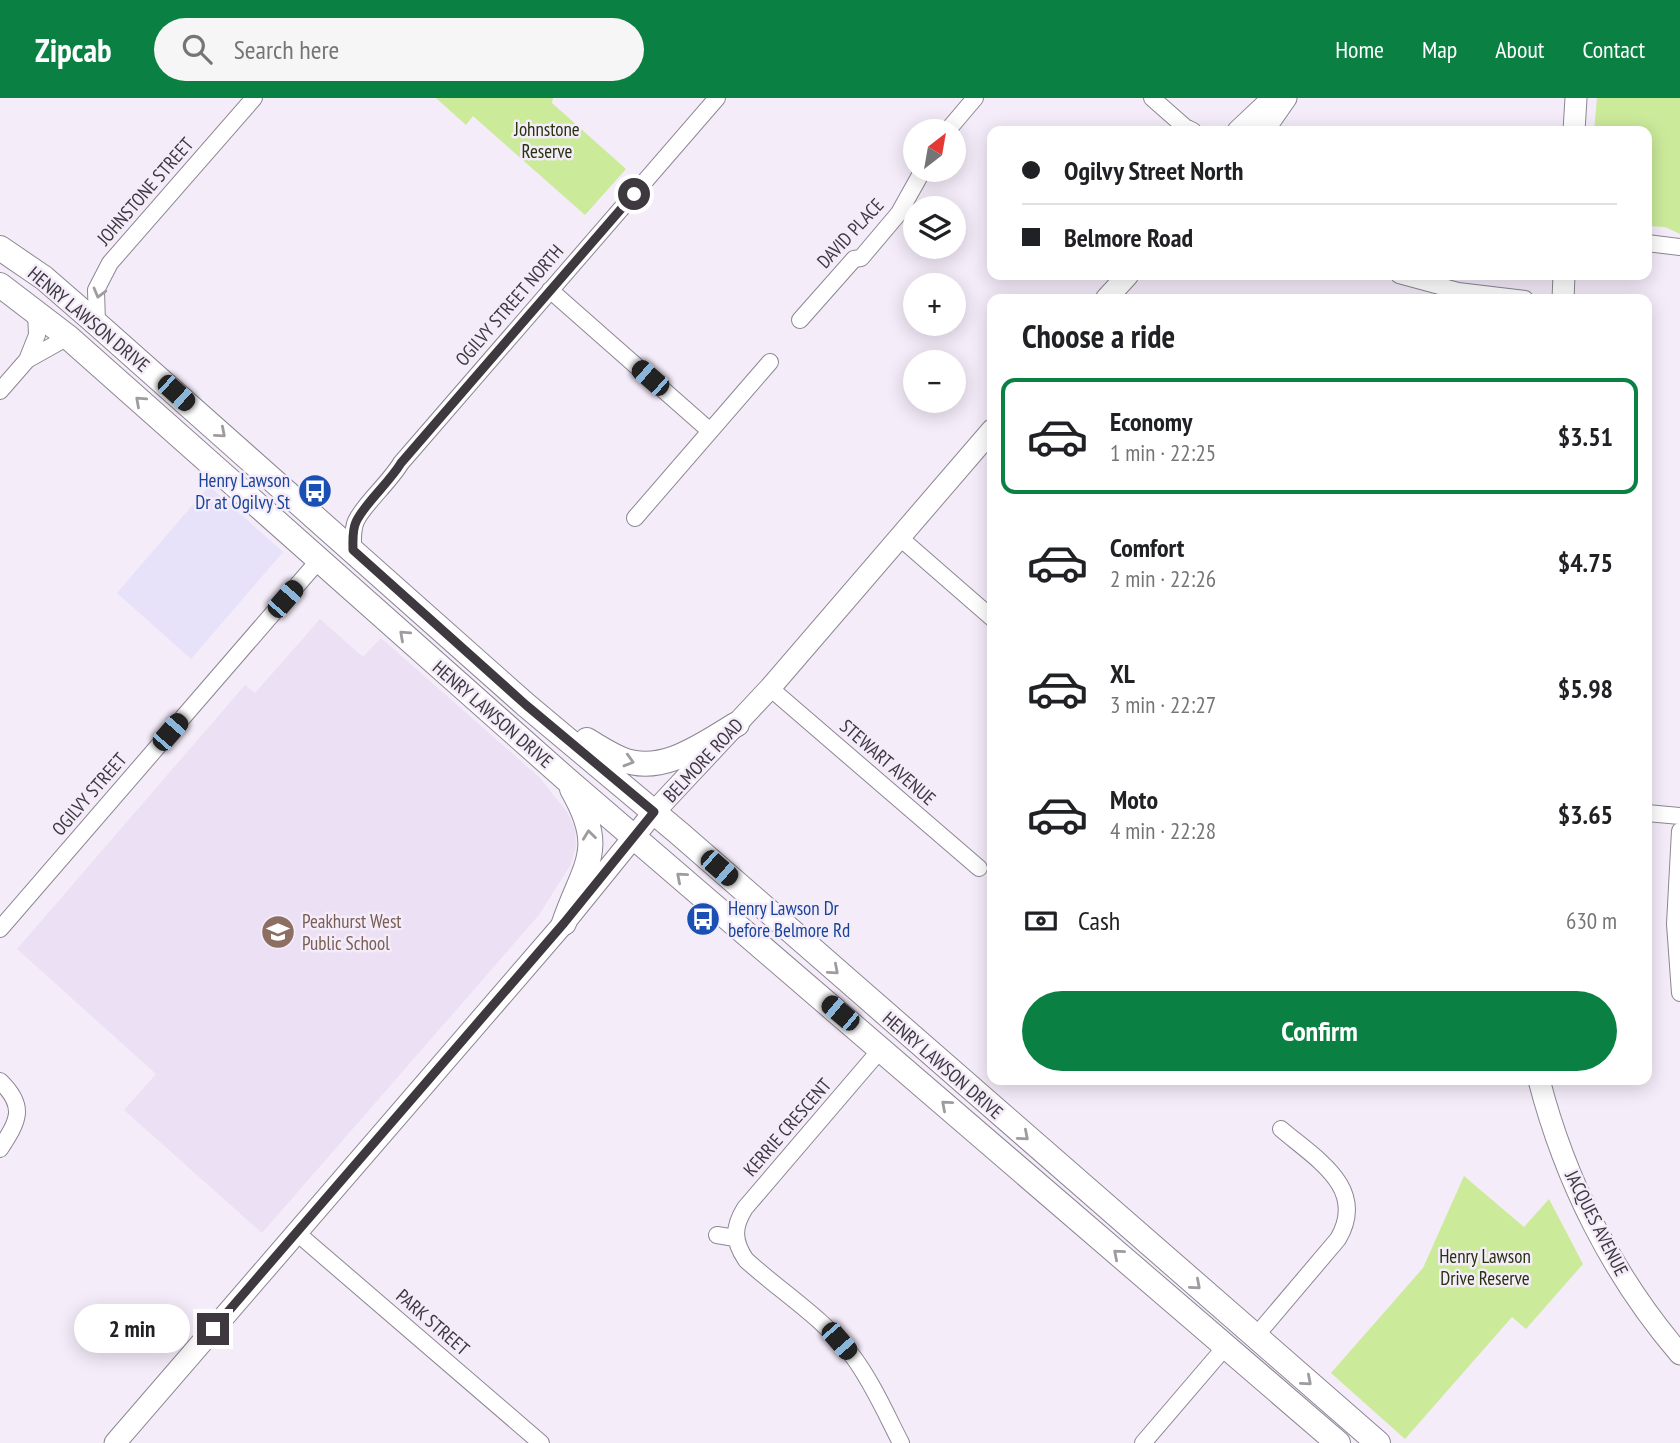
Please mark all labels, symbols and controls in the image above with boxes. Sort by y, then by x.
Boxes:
search box [154,18,644,81]
text: Zipcab [35,28,112,71]
icon: search [178,30,216,68]
text: Search here [234,33,339,66]
text: Home [1335,34,1384,65]
text: Map [1422,34,1457,65]
text: About [1495,34,1544,65]
text: Contact [1582,34,1645,65]
park label: Johnstone Reserve [513,117,580,163]
north arrow [903,119,966,182]
map controls [903,119,966,413]
street label: JOHNSTONE STREET [91,132,199,250]
text: Ogilvy Street North [1064,154,1243,187]
route start [618,178,650,210]
street label: DAVID PLACE [812,193,888,273]
button: layers [903,196,966,259]
text: Belmore Road [1064,221,1193,254]
street label: OGILVY STREET NORTH [450,239,568,371]
street label: HENRY LAWSON DRIVE [23,261,155,377]
button: + [903,273,966,336]
one-way arrow [93,286,107,298]
text: Choose a ride [1022,315,1175,357]
button: − [903,350,966,413]
car [628,356,673,400]
car [154,371,199,415]
one-way arrow [135,397,148,409]
icon: car [1026,405,1089,468]
text: Economy [1110,405,1192,438]
text: $3.51 [1558,420,1613,453]
one-way arrow [213,425,226,437]
text: 1 min · 22:25 [1110,438,1216,467]
place label: Henry Lawson Dr at Ogilvy St [195,468,291,514]
bus stop icon: Henry Lawson Dr at Ogilvy St [296,472,334,510]
icon: car [1026,531,1089,594]
text: Comfort [1110,531,1184,564]
text: $4.75 [1558,546,1613,579]
text: 2 min · 22:26 [1110,564,1216,593]
car [264,576,307,622]
one-way arrow [399,631,412,643]
street label: HENRY LAWSON DRIVE [428,655,558,773]
icon: car [1026,657,1089,720]
text: XL [1110,657,1135,690]
text: $5.98 [1558,672,1613,705]
text: 3 min · 22:27 [1110,690,1216,719]
car [149,709,192,755]
street label: BELMORE ROAD [658,713,748,807]
street label: STEWART AVENUE [835,714,941,810]
street label: OGILVY STREET [47,747,132,840]
one-way arrow [622,752,634,767]
icon: car [1026,783,1089,846]
text: Moto [1110,783,1158,816]
text: $3.65 [1558,798,1613,831]
text: 4 min · 22:28 [1110,816,1216,845]
one-way arrow [582,829,597,841]
car [697,846,742,890]
one-way arrow [676,873,689,885]
place label: Henry Lawson Dr before Belmore Rd [728,896,850,942]
bus stop icon: Henry Lawson Dr before Belmore Rd [684,900,722,938]
icon: cash [1022,902,1060,940]
text: Cash [1078,904,1120,937]
text: 630 m [1566,906,1617,935]
place label: Peakhurst West Public School [302,909,402,955]
school or university icon: Peakhurst West Public School [259,913,297,951]
one-way arrow [826,962,839,974]
car [818,991,863,1035]
button: Confirm [1022,991,1617,1071]
street label: HENRY LAWSON DRIVE [878,1006,1008,1124]
street label: KERRIE CRESCENT [738,1073,836,1181]
one-way arrow [942,1101,955,1113]
one-way arrow [1016,1128,1029,1140]
street label: JACQUES AVENUE [1560,1165,1634,1280]
park label: Henry Lawson Drive Reserve [1439,1244,1531,1290]
one-way arrow [1113,1250,1126,1262]
one-way arrow [1188,1277,1201,1289]
street label: PARK STREET [391,1284,475,1361]
callout: 2 min [73,1304,188,1354]
route end [197,1313,229,1345]
text: 2 min [109,1314,155,1343]
car [818,1318,861,1364]
one-way arrow [1299,1373,1312,1385]

